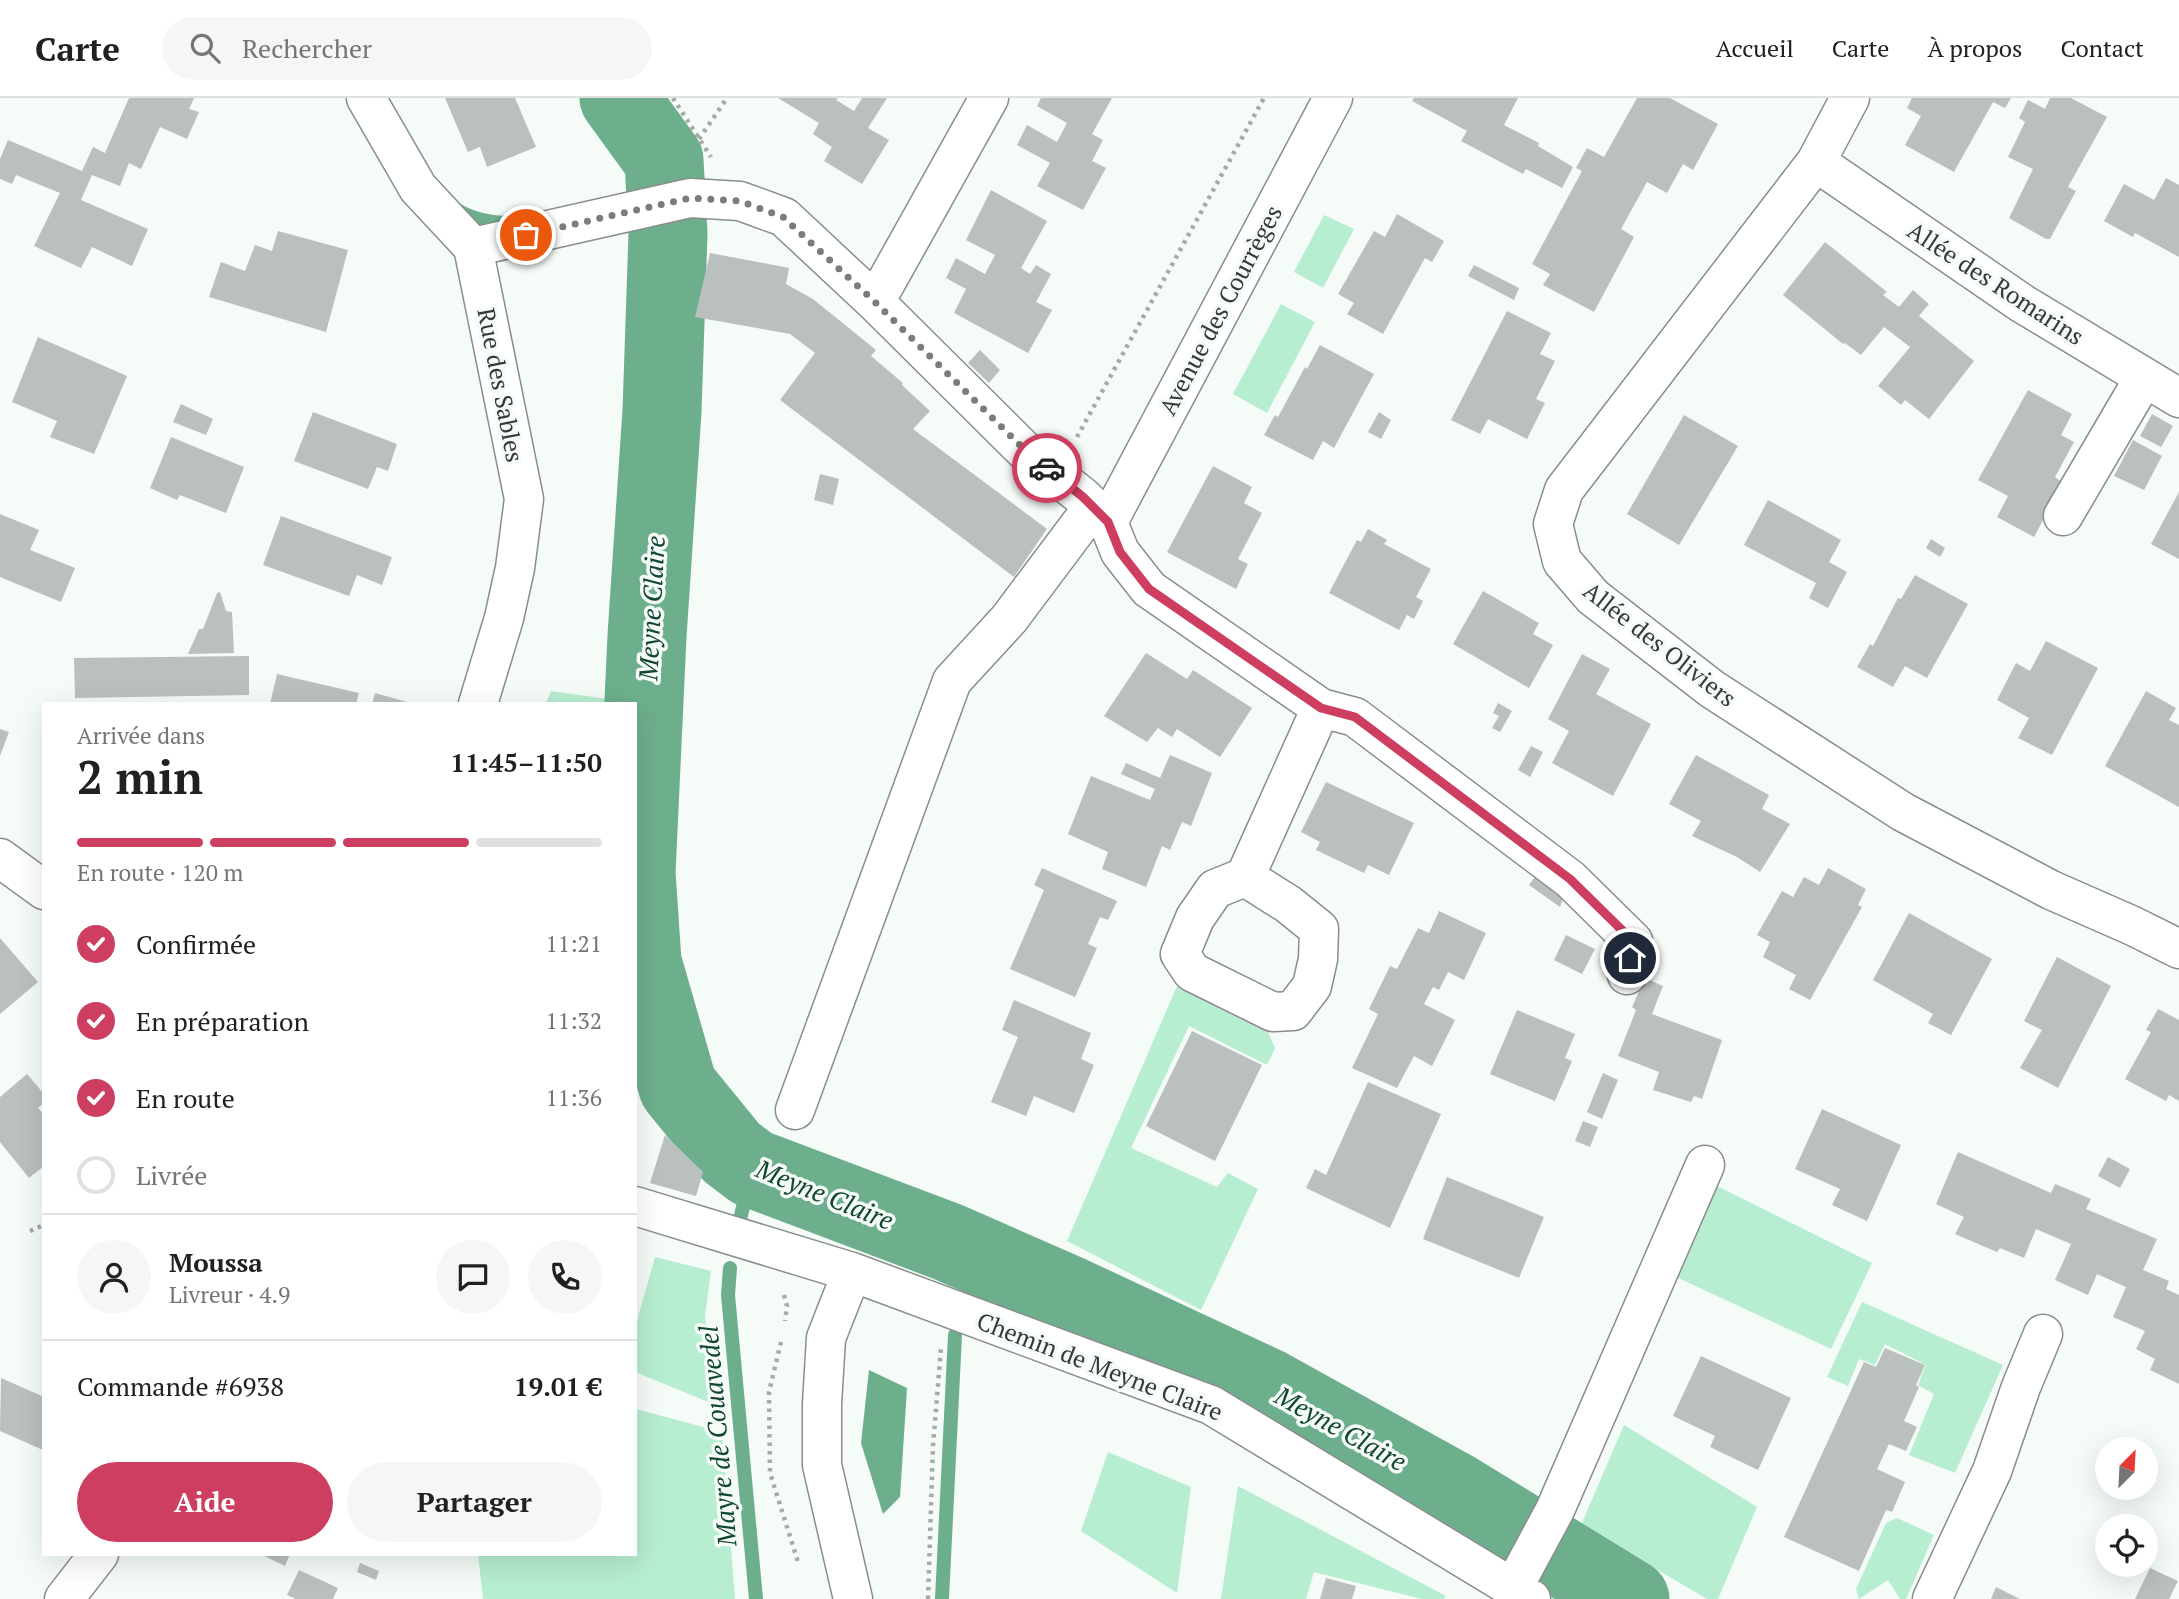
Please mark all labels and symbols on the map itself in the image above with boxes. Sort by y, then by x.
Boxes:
street label: Avenue des Courrèges [1151,199,1289,421]
pin [496,205,556,265]
street label: Allée des Romarins [1902,214,2090,352]
street label: Rue des Sables [470,305,532,465]
courier [1012,433,1082,503]
water label: Meyne Claire [630,534,672,682]
street label: Allée des Oliviers [1577,574,1743,714]
pin [1600,928,1660,988]
water label: Meyne Claire [750,1151,899,1237]
street label: Chemin de Meyne Claire [972,1304,1228,1428]
water label: Mayre de Couavedel [690,1323,744,1549]
water label: Meyne Claire [1268,1377,1413,1478]
north arrow [2095,1437,2158,1500]

